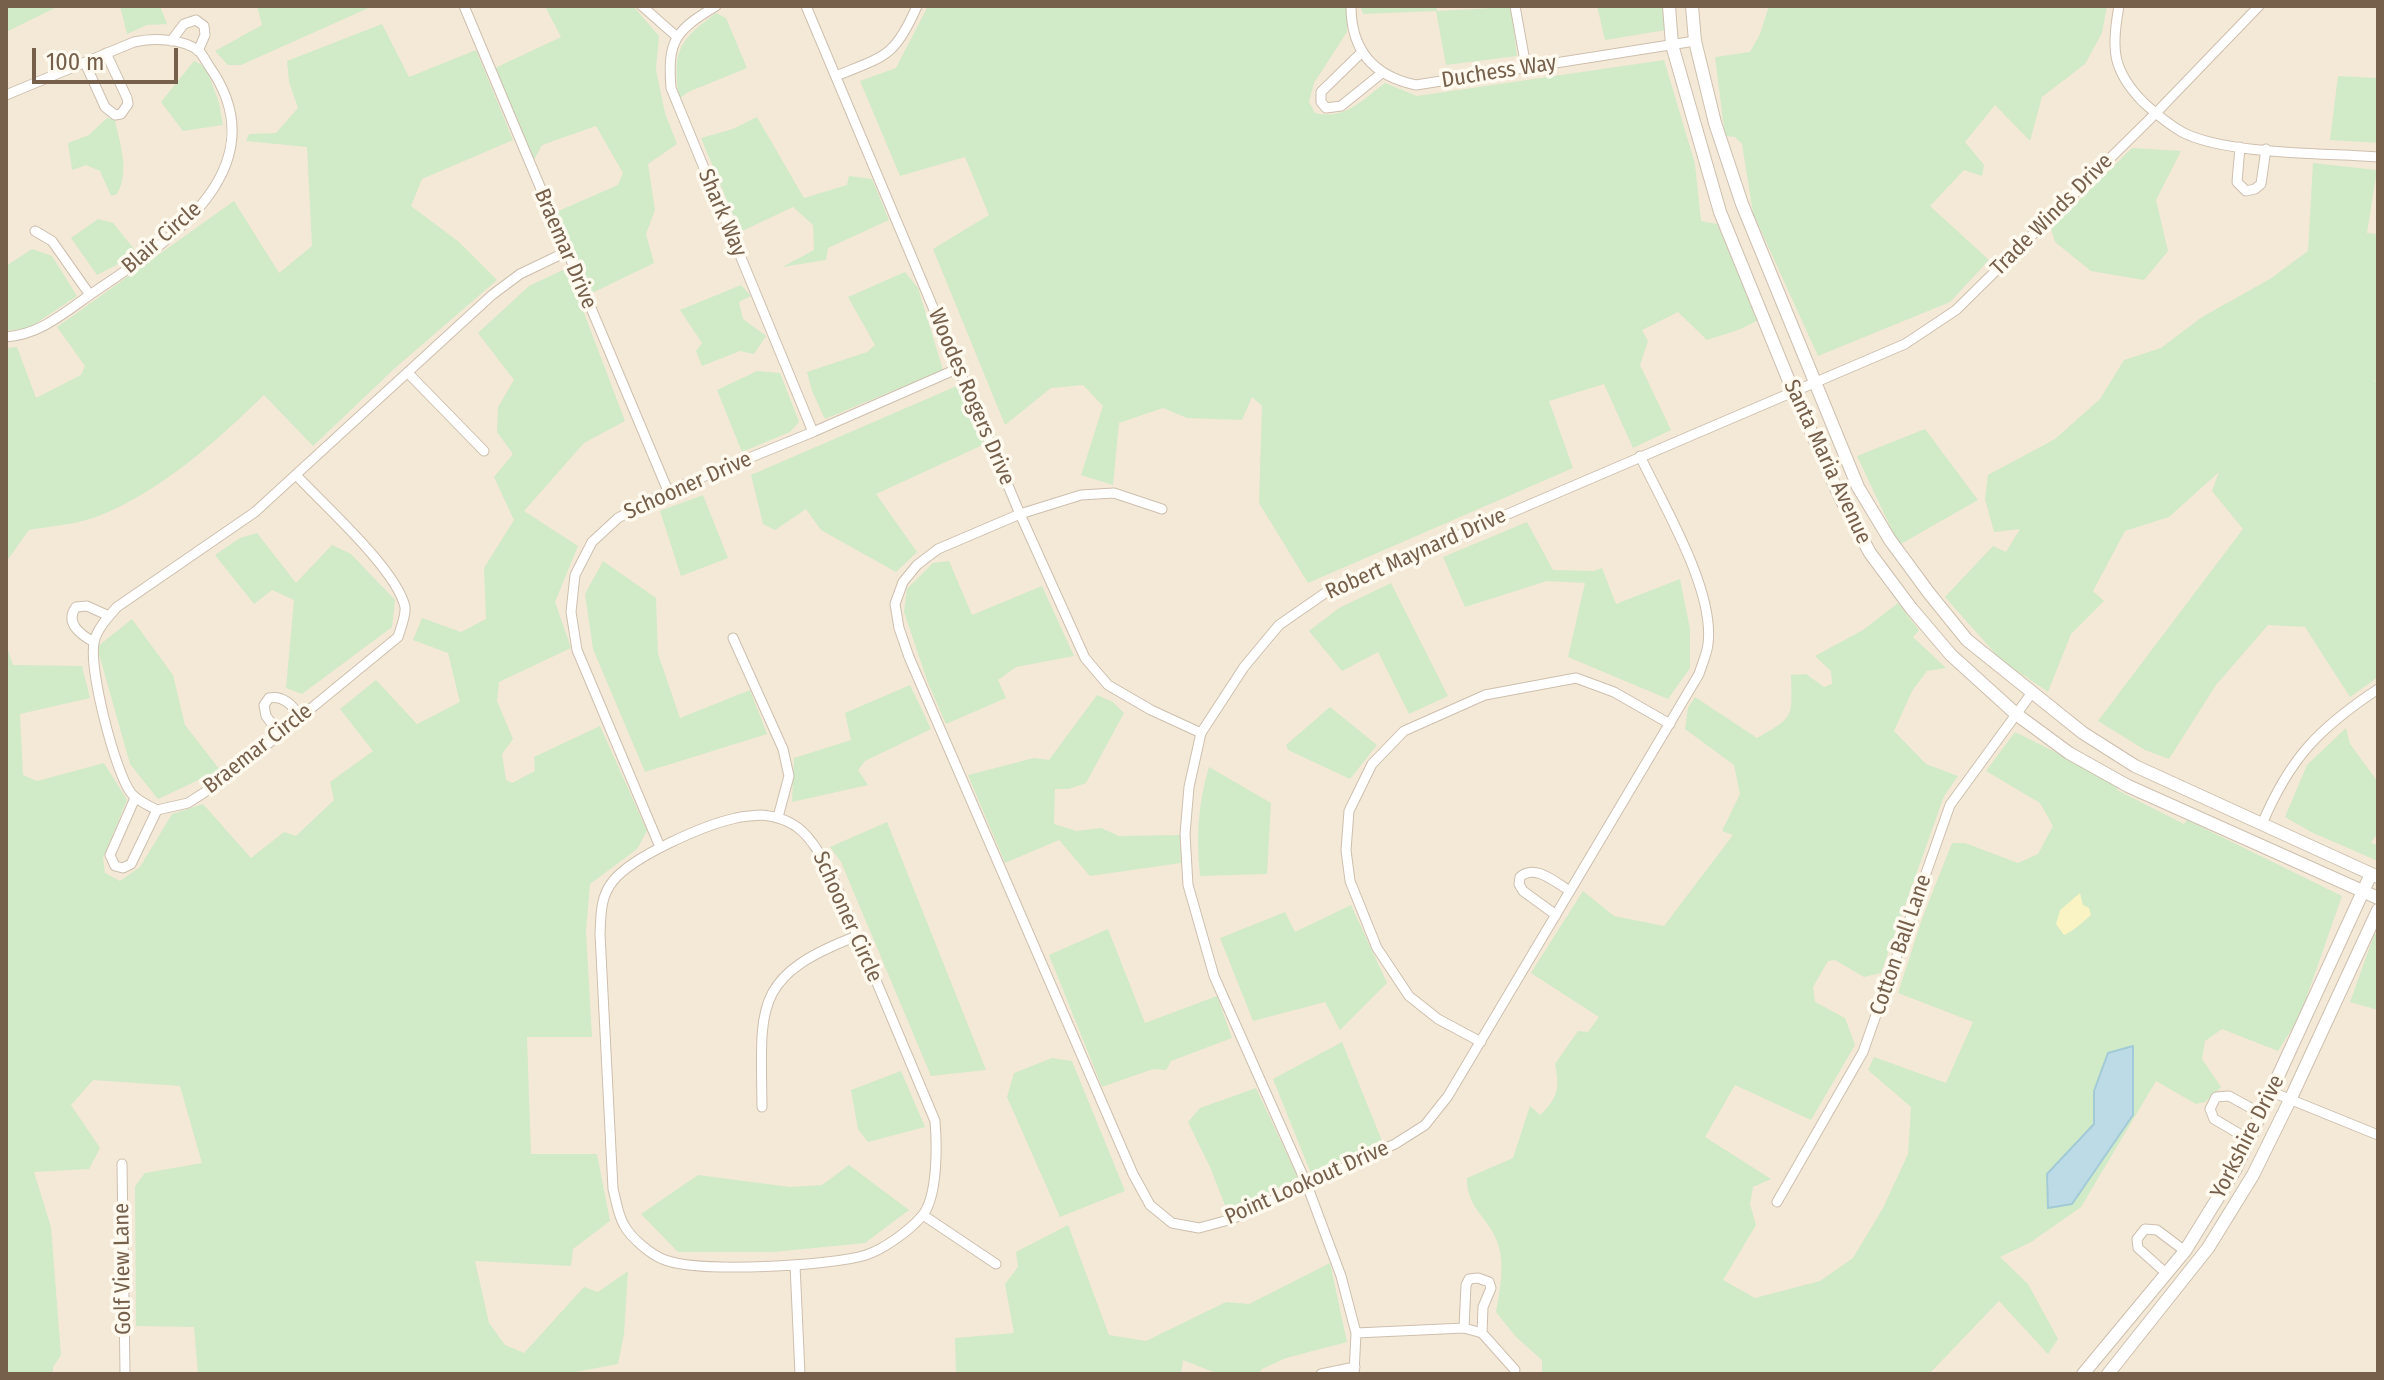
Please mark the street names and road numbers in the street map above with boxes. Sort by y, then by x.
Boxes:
street label: Duchess Way [1440,50,1558,94]
street label: Trade Winds Drive [1986,149,2118,281]
street label: Shark Way [692,165,752,261]
street label: Braemar Drive [528,185,602,313]
street label: Blair Circle [117,196,207,280]
street label: Woodes Rogers Drive [922,305,1020,489]
street label: Santa Maria Avenue [1777,376,1877,548]
street label: Schooner Drive [620,446,756,526]
street label: Robert Maynard Drive [1322,502,1510,606]
street label: Braemar Circle [198,698,318,800]
street label: Schooner Circle [806,848,888,986]
street label: Cotton Ball Lane [1865,871,1937,1019]
street label: Yorkshire Drive [2206,1071,2290,1203]
street label: Point Lookout Drive [1221,1135,1393,1231]
street label: Golf View Lane [109,1203,137,1335]

